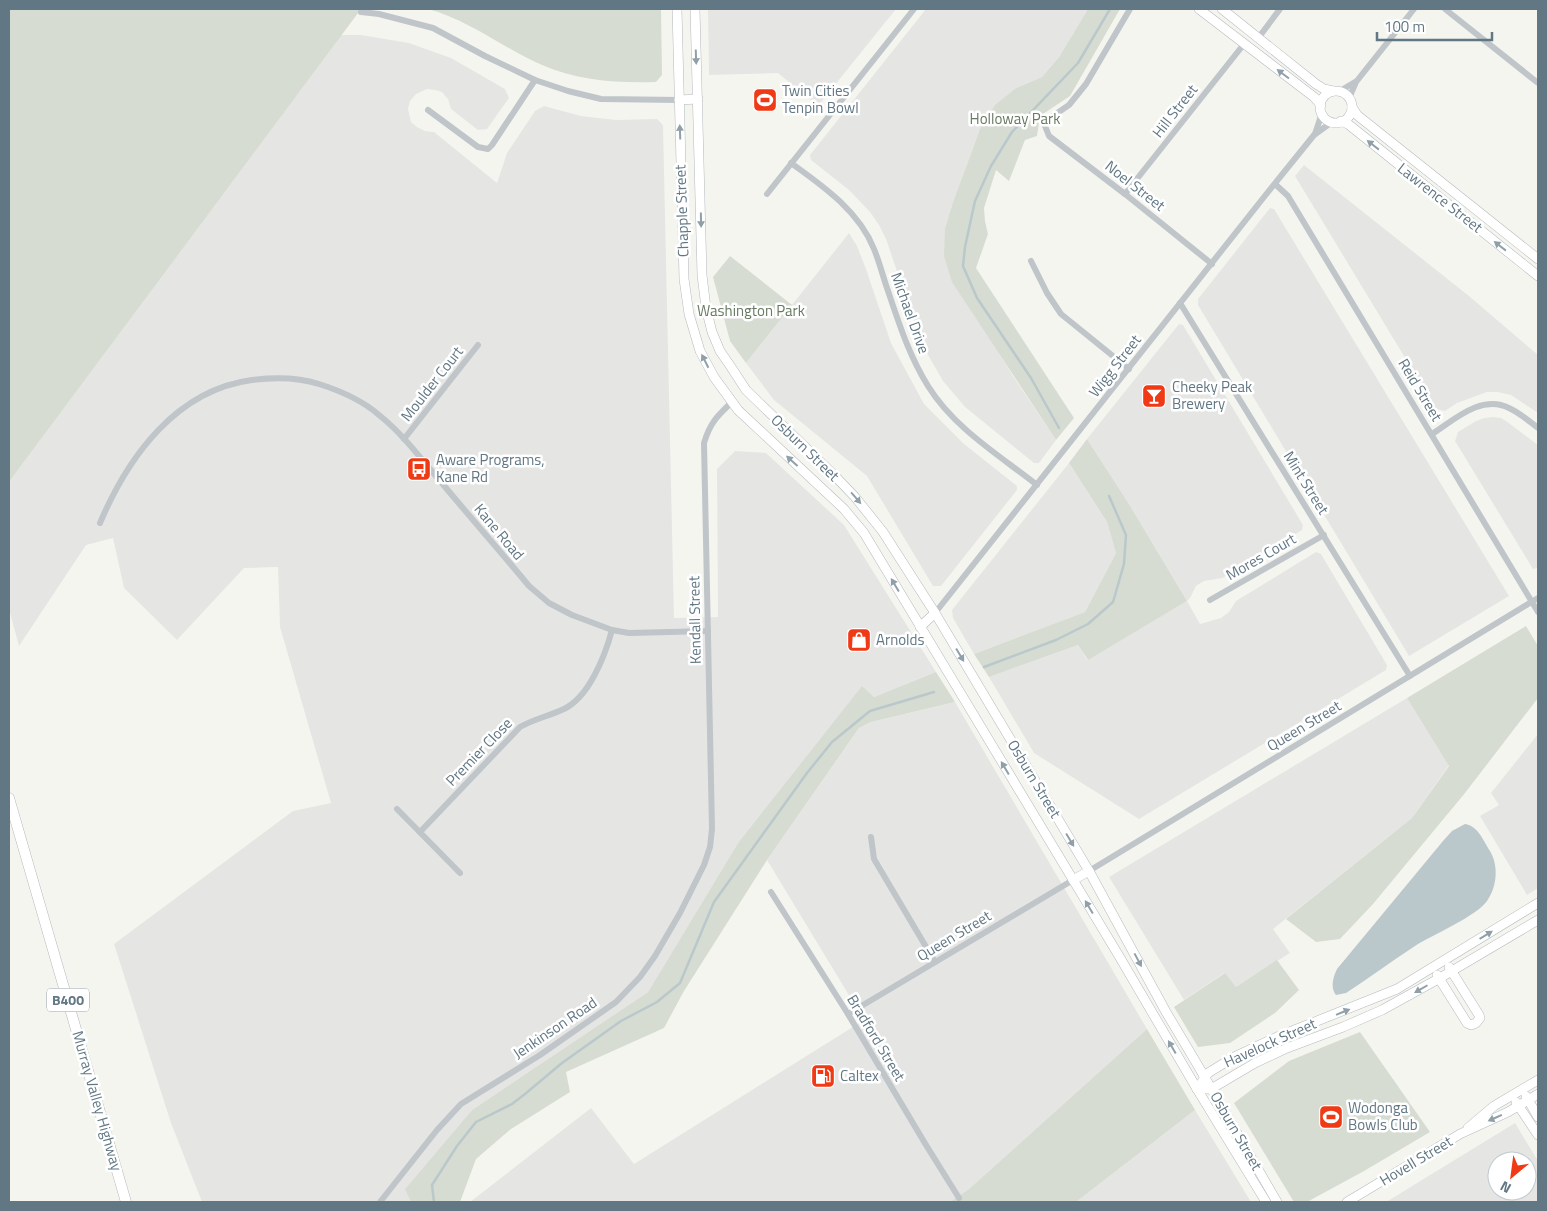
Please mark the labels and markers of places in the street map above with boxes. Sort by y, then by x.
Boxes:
place label: Twin Cities Tenpin Bowl [782,79,859,119]
sports icon: Twin Cities Tenpin Bowl [752,87,778,113]
place label: Cheeky Peak Brewery [1172,375,1252,415]
bar icon: Cheeky Peak Brewery [1141,383,1167,409]
place label: Aware Programs, Kane Rd [436,448,545,488]
bus stop icon: Aware Programs, Kane Rd [406,456,432,482]
shop icon: Arnolds [846,627,872,653]
place label: Arnolds [876,628,925,651]
fuel station icon: Caltex [810,1063,836,1089]
place label: Caltex [840,1064,879,1087]
place label: Wodonga Bowls Club [1348,1096,1418,1136]
sports icon: Wodonga Bowls Club [1318,1104,1344,1130]

